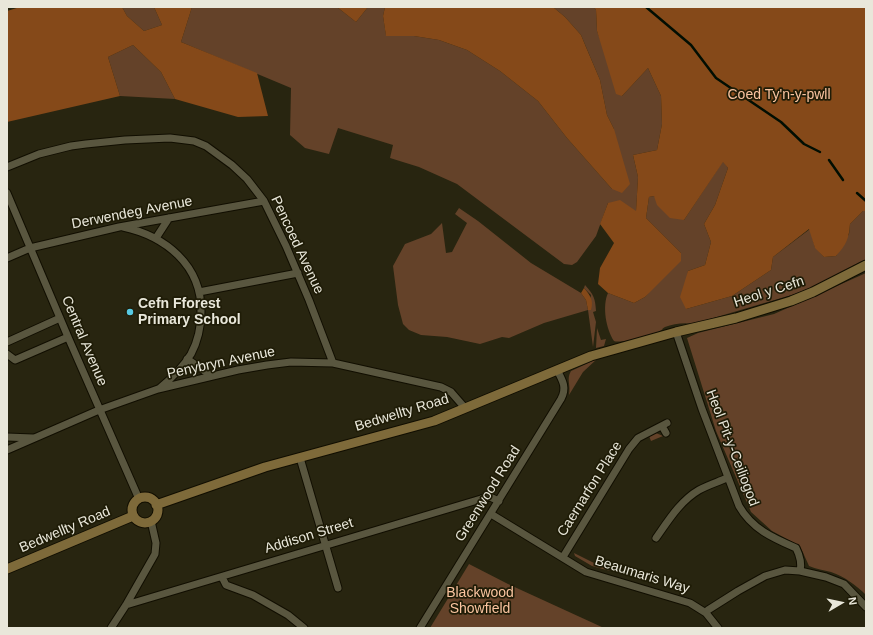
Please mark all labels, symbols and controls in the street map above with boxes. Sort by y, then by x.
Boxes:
park label: Coed Ty'n-y-pwll [727,87,831,103]
street label: Derwendeg Avenue [70,193,194,233]
street label: Pencoed Avenue [267,193,327,297]
street label: Heol y Cefn [732,273,806,311]
street label: Central Avenue [57,293,111,389]
place label: Cefn Fforest Primary School [138,296,241,328]
marker: Cefn Fforest Primary School [125,307,135,317]
street label: Penybryn Avenue [165,343,277,383]
street label: Heol Pit-y-Ceiliogod [702,387,762,509]
street label: Bedwellty Road [353,391,451,435]
street label: Caernarfon Place [554,438,626,540]
street label: Greenwood Road [452,443,524,545]
street label: Bedwellty Road [17,503,113,557]
street label: Addison Street [263,515,355,557]
street label: Beaumaris Way [593,553,691,597]
north arrow [821,583,861,623]
park label: Blackwood Showfield [446,585,514,618]
text: N [846,596,859,606]

